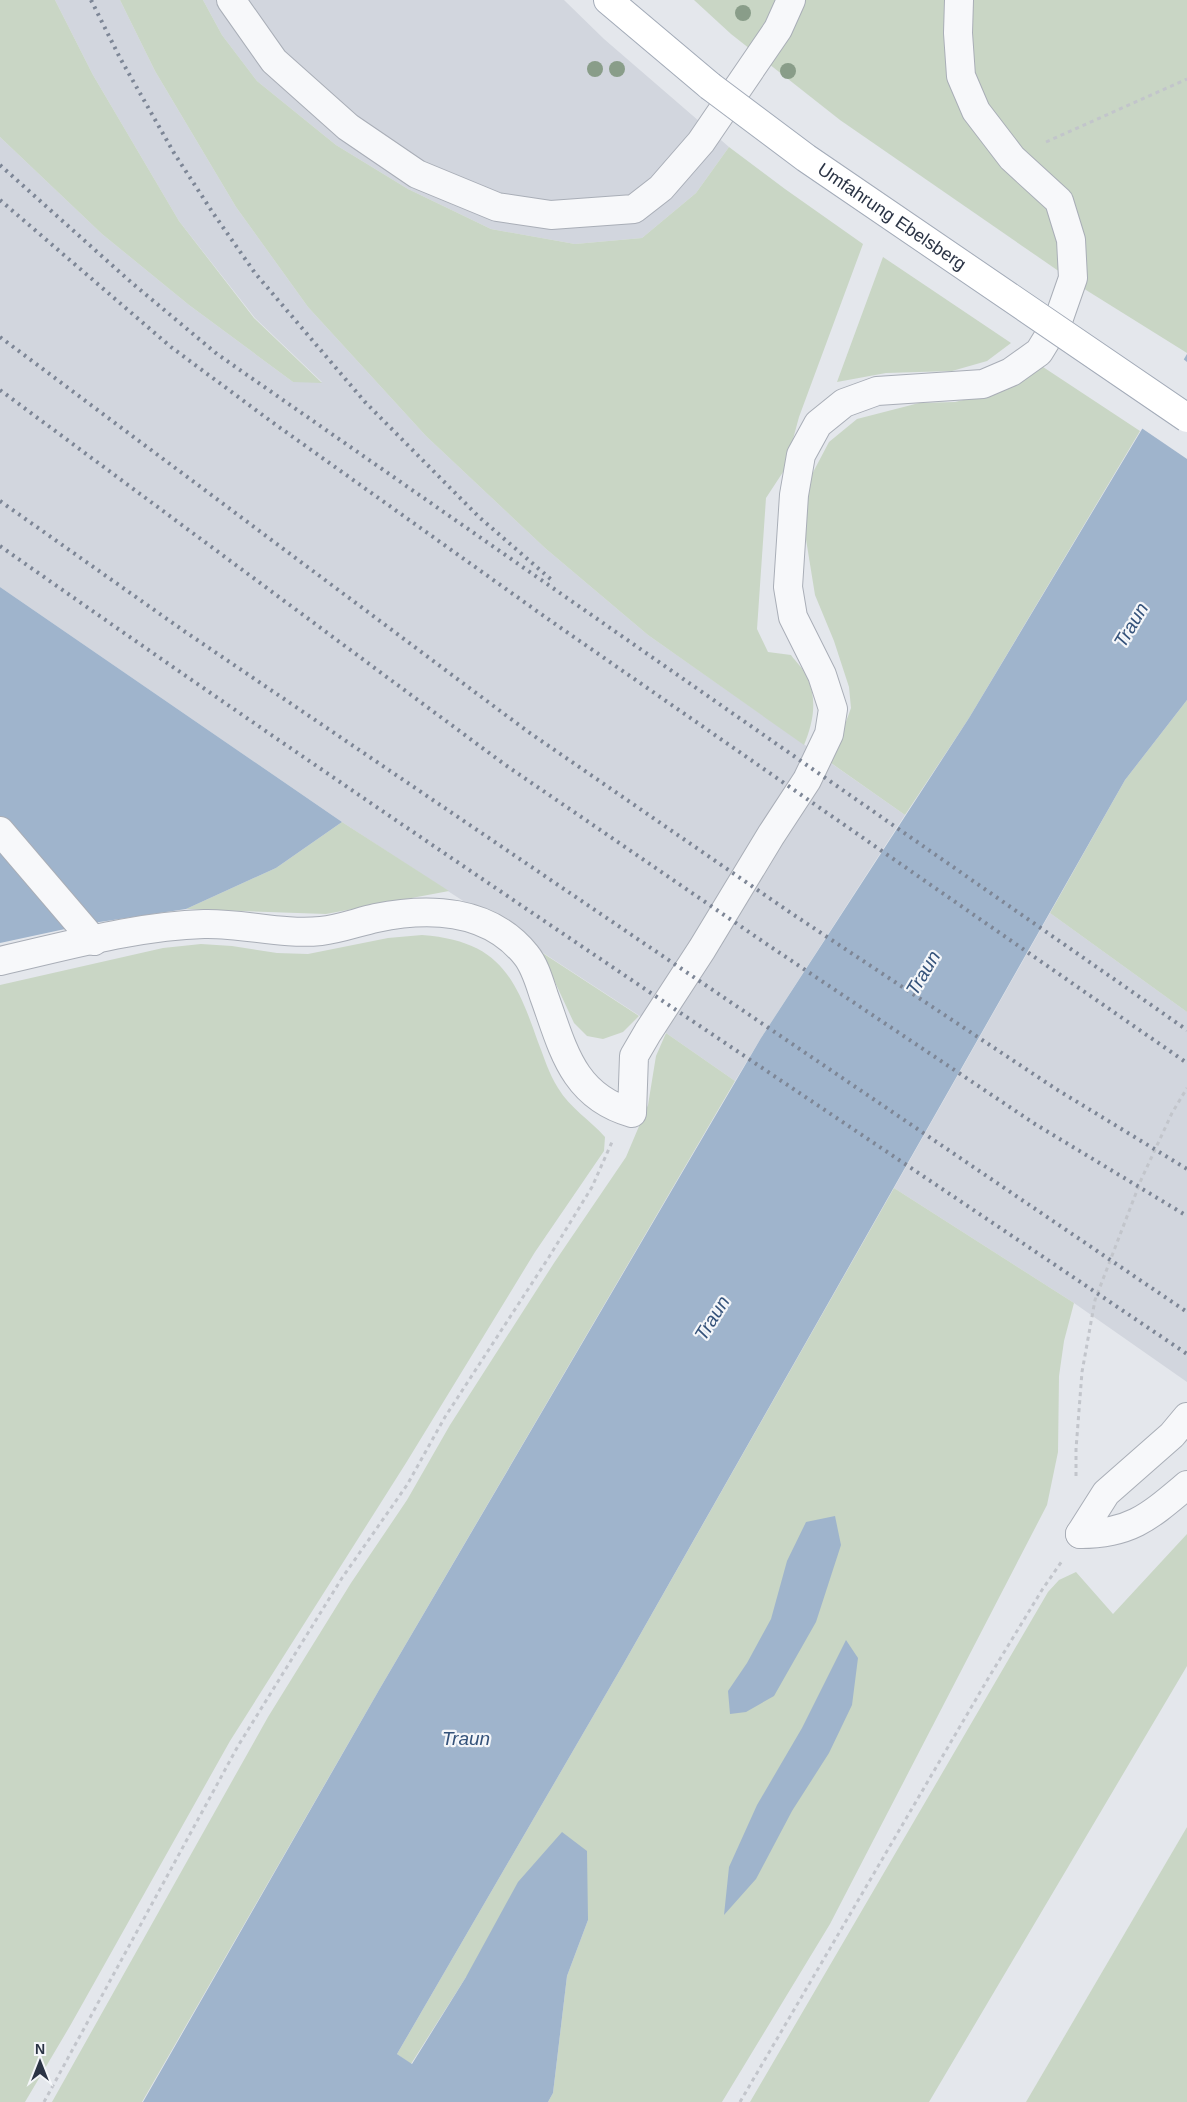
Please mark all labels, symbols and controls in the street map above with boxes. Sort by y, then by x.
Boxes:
street label: Umfahrung Ebelsberg [814,159,970,274]
water label: Traun [1110,599,1152,651]
water label: Traun [902,947,944,999]
water label: Traun [690,1292,734,1344]
water label: Traun [442,1728,490,1749]
north arrow [15,2037,65,2087]
text: N [35,2041,45,2057]

